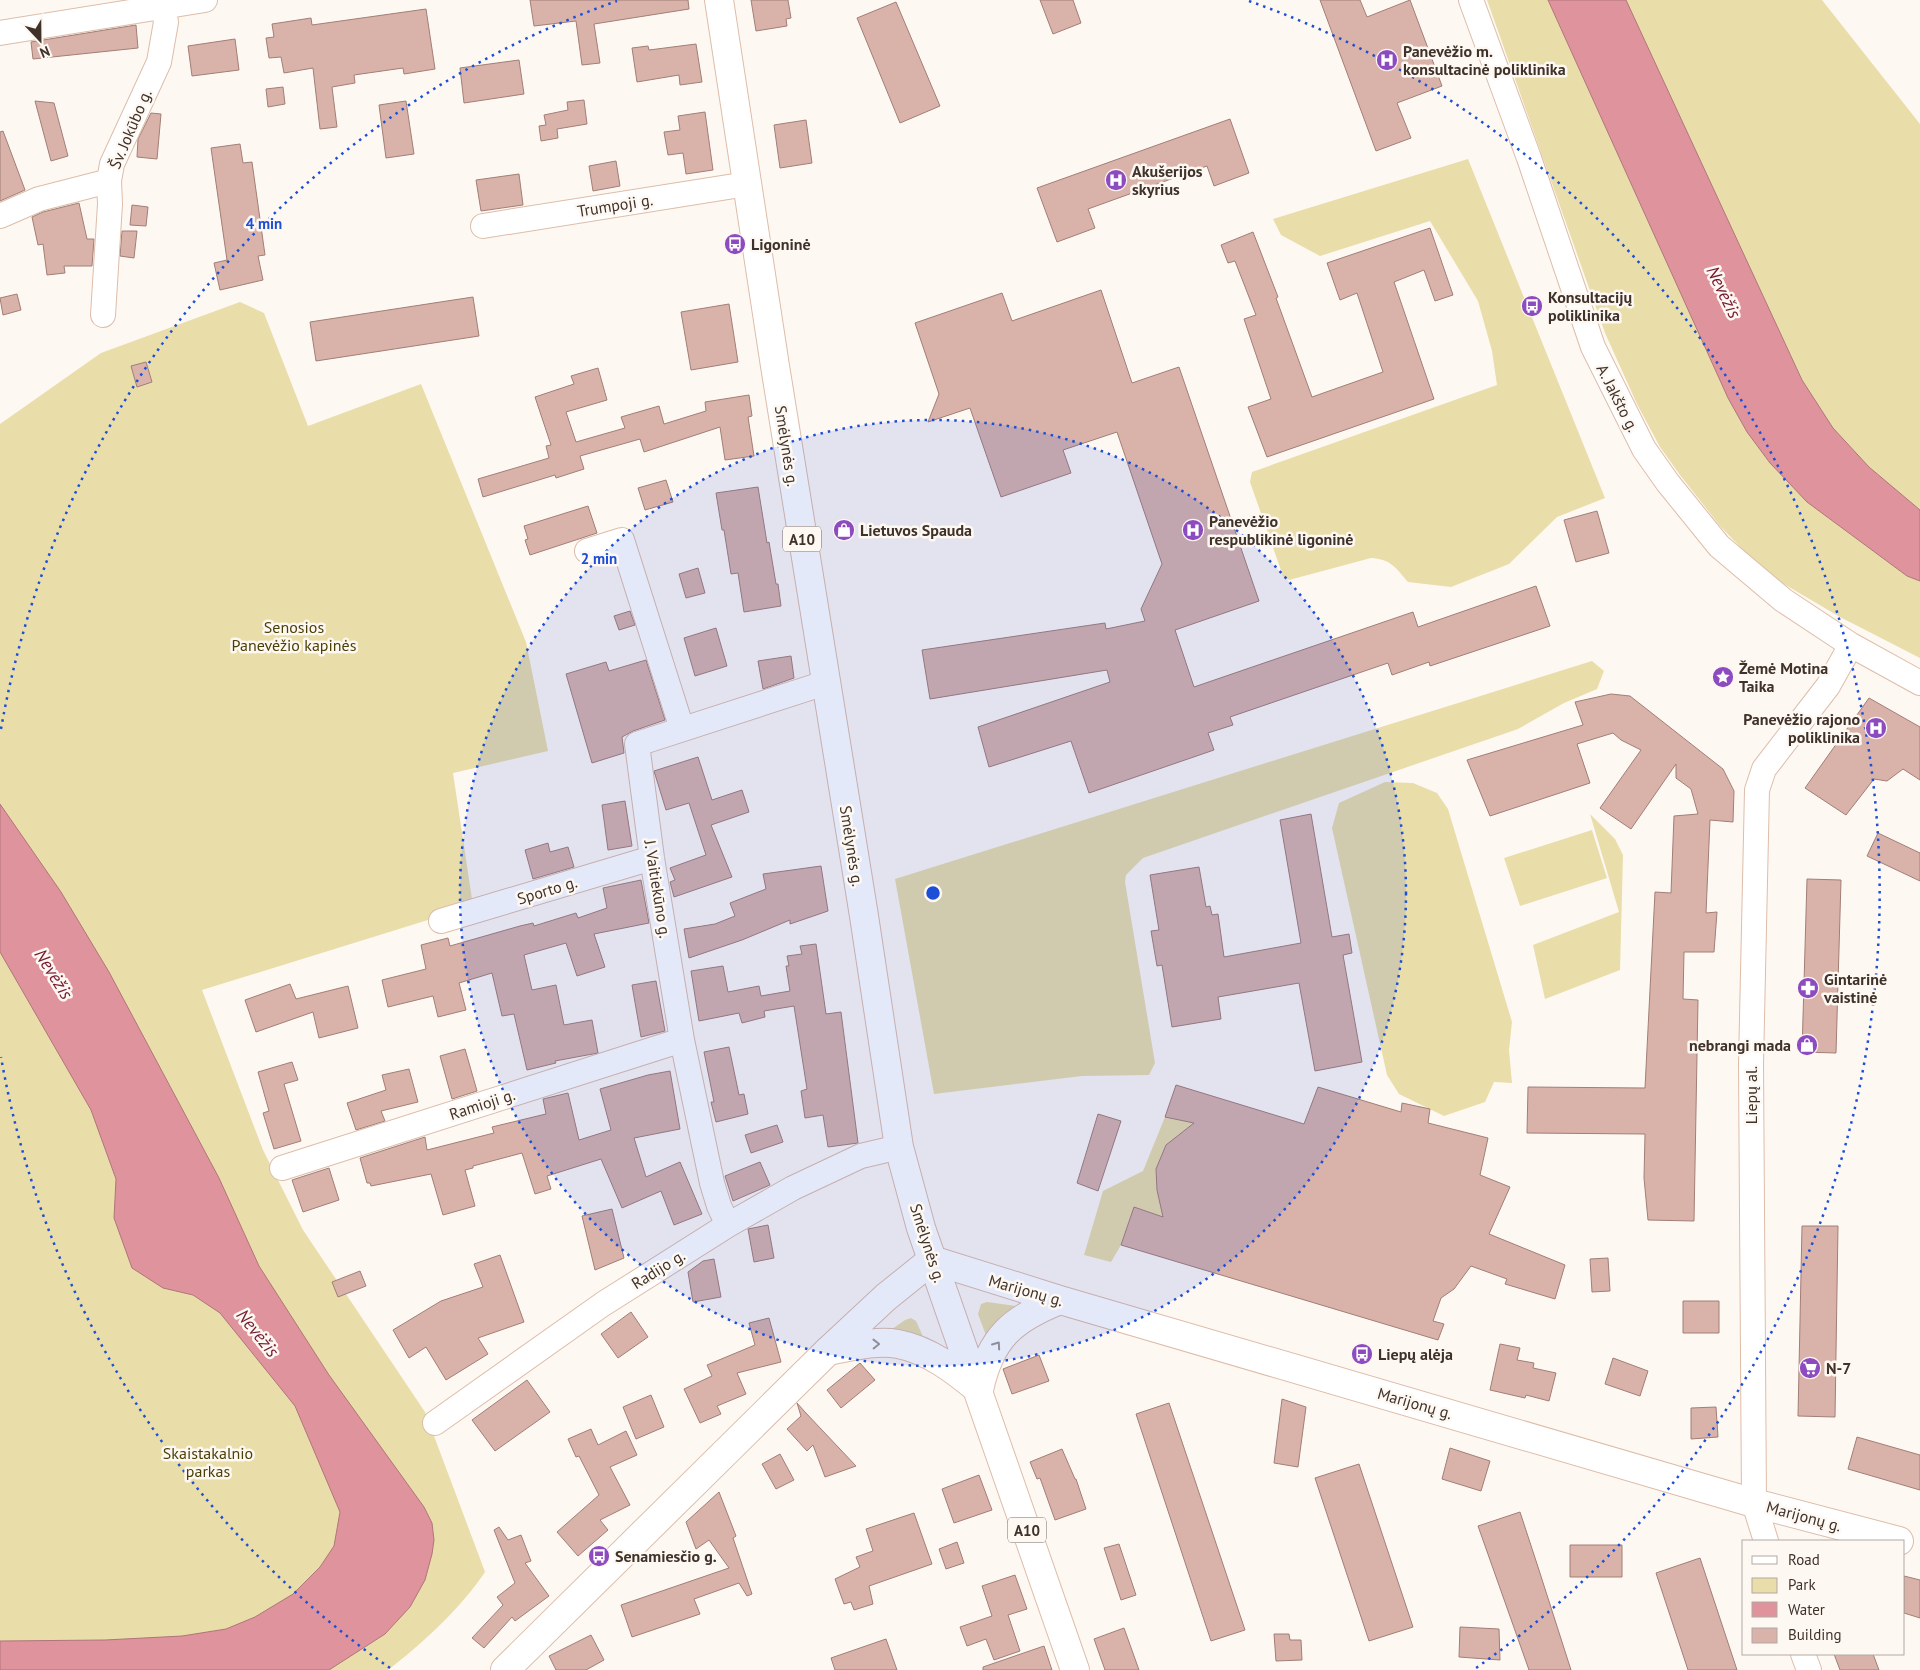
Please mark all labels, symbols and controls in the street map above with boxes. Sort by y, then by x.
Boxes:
north arrow [15,15,65,65]
place label: Panevėžio m. konsultacinė poliklinika [1403,41,1566,79]
text: N [37,42,53,62]
hospital icon: Panevėžio m. konsultacinė poliklinika [1375,48,1399,72]
street label: Šv. Jokūbo g. [104,86,156,172]
place label: Akušerijos skyrius [1132,161,1203,199]
hospital icon: Akušerijos skyrius [1104,168,1128,192]
street label: Trumpoji g. [576,189,654,221]
text: 4 min [246,214,282,233]
bus stop icon: Ligoninė [723,232,747,256]
place label: Ligoninė [751,234,811,254]
water label: Nevėžis [1702,262,1747,323]
place label: Konsultacijų poliklinika [1548,287,1633,325]
bus stop icon: Konsultacijų poliklinika [1520,294,1544,318]
street label: A. Jakšto g. [1592,361,1644,435]
street label: Smėlynės g. [771,404,803,488]
place label: Panevėžio respublikinė ligoninė [1209,511,1353,549]
shop icon: Lietuvos Spauda [832,518,856,542]
hospital icon: Panevėžio respublikinė ligoninė [1181,518,1205,542]
place label: Lietuvos Spauda [860,520,972,540]
road number: A10 [783,526,821,552]
text: 2 min [581,549,617,568]
park label: Senosios Panevėžio kapinės [232,617,357,655]
place label: Žemė Motina Taika [1739,658,1828,696]
place icon: Žemė Motina Taika [1711,665,1735,689]
place label: Panevėžio rajono poliklinika [1743,709,1860,747]
hospital icon: Panevėžio rajono poliklinika [1864,716,1888,740]
street label: Smėlynės g. [836,804,868,888]
street label: J. Vaitiekūno g. [640,838,676,939]
street label: Sporto g. [515,871,579,909]
centre of rings [924,884,942,902]
water label: Nevėžis [30,944,79,1004]
place label: Gintarinė vaistinė [1823,969,1887,1007]
pharmacy icon: Gintarinė vaistinė [1796,976,1820,1000]
shop icon: nebrangi mada [1795,1033,1819,1057]
place label: nebrangi mada [1689,1035,1791,1055]
street label: Liepų al. [1741,1066,1761,1124]
street label: Ramioji g. [447,1084,517,1124]
street label: Smėlynės g. [906,1201,950,1285]
street label: Radijo g. [628,1245,688,1293]
street label: Marijonų g. [986,1270,1066,1310]
water label: Nevėžis [232,1304,285,1362]
one-way arrow [872,1339,880,1350]
one-way arrow [991,1341,1000,1351]
bus stop icon: Liepų alėja [1350,1342,1374,1366]
place label: Liepų alėja [1378,1344,1453,1364]
supermarket icon: N-7 [1798,1356,1822,1380]
place label: N-7 [1826,1358,1851,1378]
street label: Marijonų g. [1375,1383,1455,1423]
park label: Skaistakalnio parkas [163,1443,253,1481]
street label: Marijonų g. [1764,1496,1844,1536]
road number: A10 [1008,1518,1046,1542]
legend [1742,1540,1905,1655]
bus stop icon: Senamiesčio g. [587,1544,611,1568]
place label: Senamiesčio g. [615,1546,717,1566]
text: Road [1788,1550,1820,1569]
text: Park [1788,1575,1816,1594]
text: Water [1788,1600,1825,1619]
text: Building [1788,1625,1842,1644]

